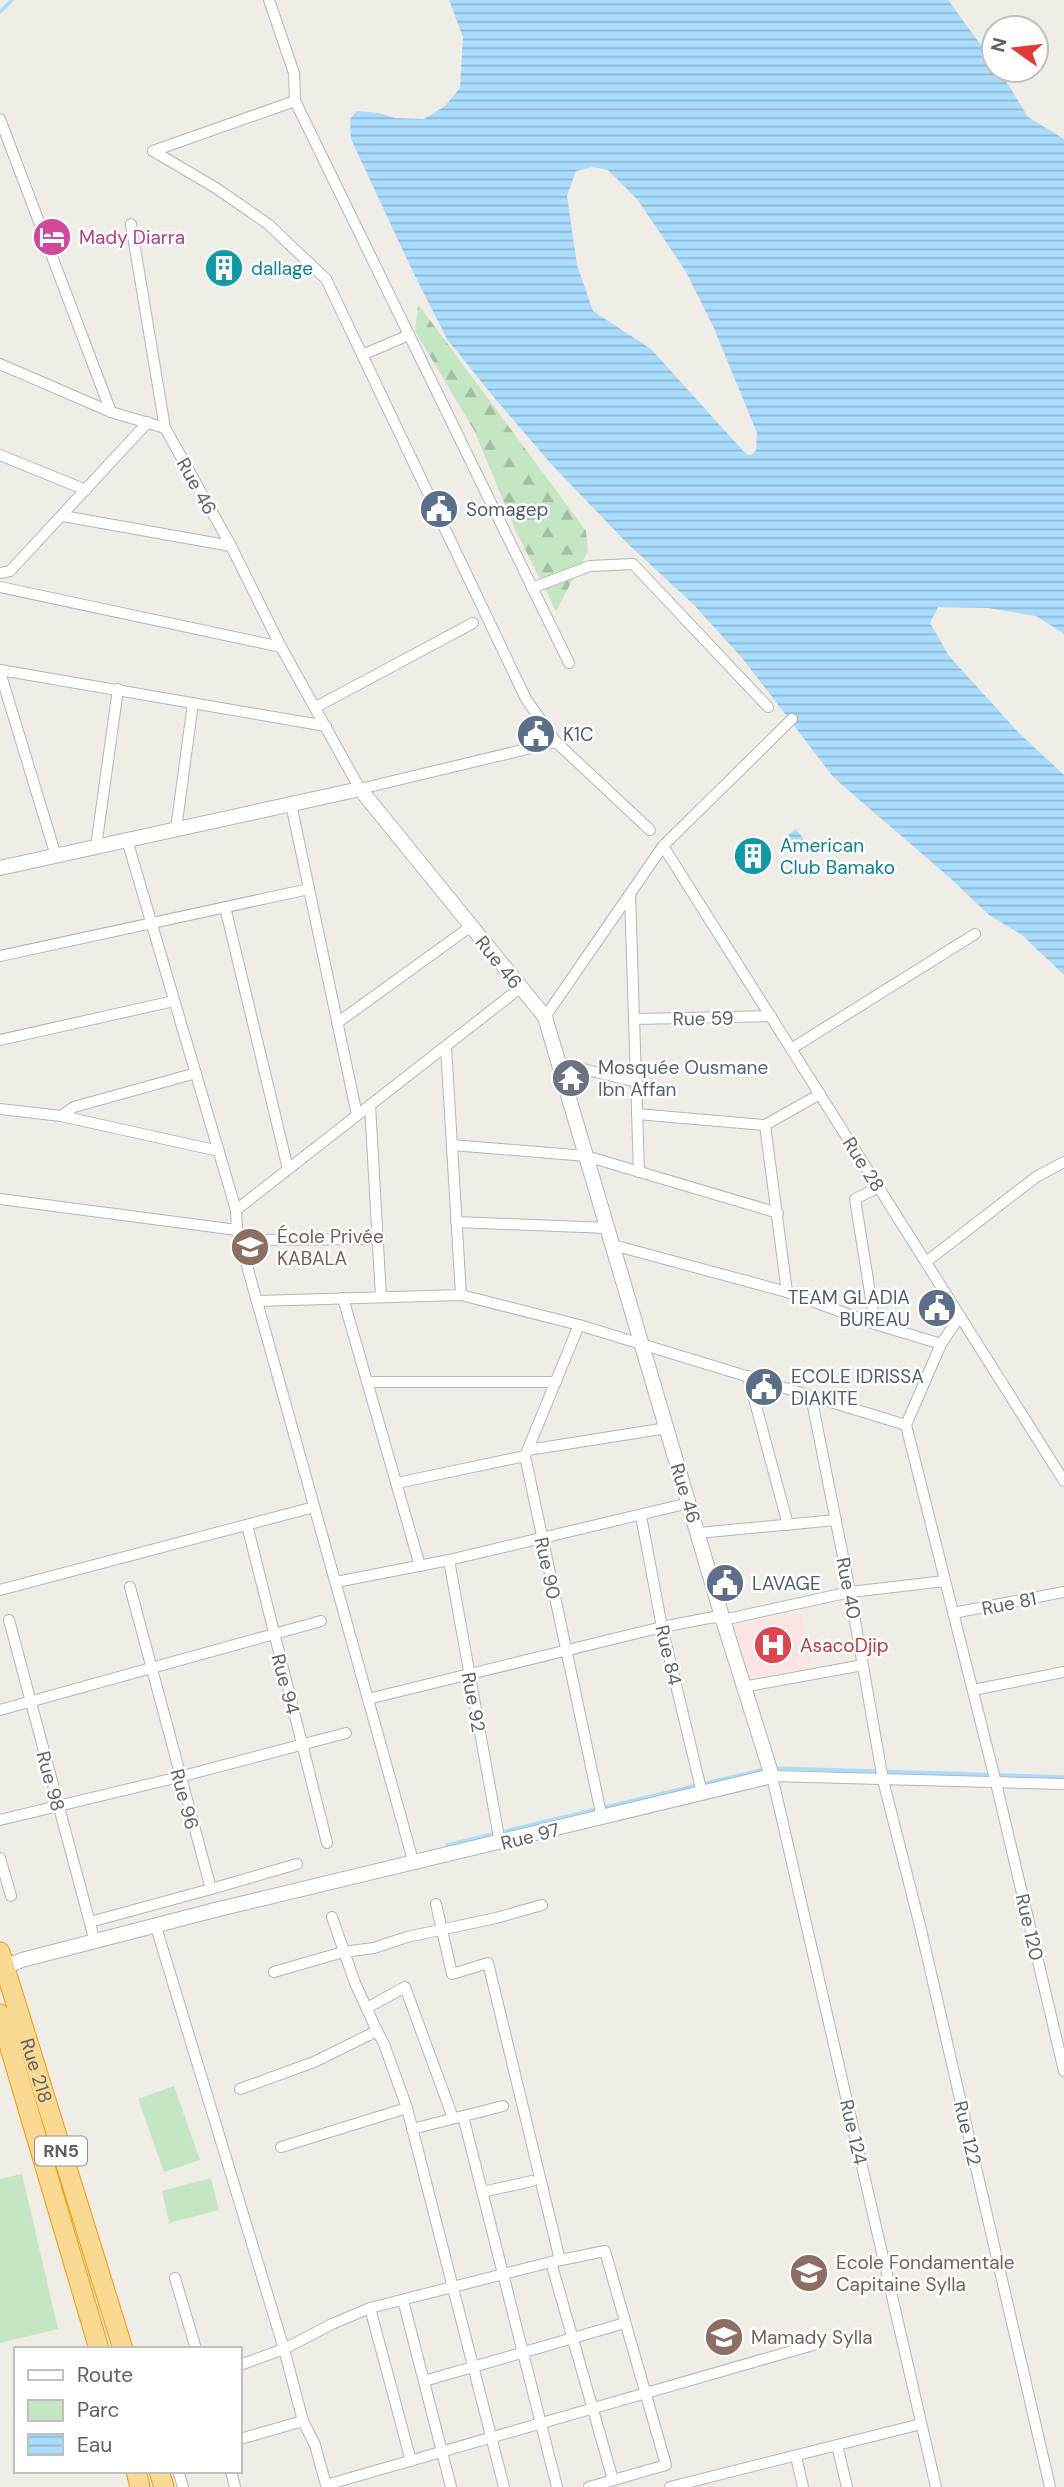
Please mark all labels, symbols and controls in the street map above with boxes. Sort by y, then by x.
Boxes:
north arrow [980,14,1050,84]
text: N [985,35,1013,55]
hotel icon: Mady Diarra [31,216,73,258]
place label: Mady Diarra [79,225,185,250]
building icon: dallage [203,247,245,289]
place label: dallage [251,256,313,281]
street label: Rue 46 [171,453,222,519]
public building icon: Somagep [418,488,460,530]
place label: Somagep [466,497,548,522]
public building icon: K1C [515,713,557,755]
place label: K1C [563,722,594,747]
place label: American Club Bamako [780,833,895,880]
building icon: American Club Bamako [732,835,774,877]
street label: Rue 46 [470,931,528,994]
street label: Rue 59 [672,1005,734,1032]
place label: Mosquée Ousmane Ibn Affan [598,1055,768,1102]
temple icon: Mosquée Ousmane Ibn Affan [550,1057,592,1099]
street label: Rue 28 [837,1132,890,1196]
place label: École Privée KABALA [277,1224,384,1271]
school or university icon: École Privée KABALA [229,1226,271,1268]
place label: TEAM GLADIA BUREAU [788,1285,910,1332]
public building icon: TEAM GLADIA BUREAU [916,1287,958,1329]
place label: ECOLE IDRISSA DIAKITE [791,1364,924,1411]
public building icon: ECOLE IDRISSA DIAKITE [743,1366,785,1408]
street label: Rue 46 [665,1460,706,1526]
street label: Rue 90 [529,1535,566,1601]
street label: Rue 40 [830,1555,867,1621]
public building icon: LAVAGE [704,1562,746,1604]
place label: LAVAGE [752,1571,821,1596]
street label: Rue 81 [980,1586,1039,1621]
street label: Rue 84 [649,1623,688,1688]
hospital icon: AsacoDjip [752,1624,794,1666]
place label: AsacoDjip [800,1633,889,1658]
street label: Rue 94 [265,1651,306,1717]
street label: Rue 92 [456,1670,491,1734]
street label: Rue 98 [31,1748,71,1814]
street label: Rue 96 [164,1766,205,1832]
street label: Rue 97 [498,1817,562,1856]
street label: Rue 120 [1010,1891,1049,1963]
street label: Rue 218 [14,2035,58,2106]
street label: Rue 124 [834,2097,873,2167]
street label: Rue 122 [948,2098,987,2168]
road number: RN5 [35,2136,87,2166]
place label: Ecole Fondamentale Capitaine Sylla [836,2250,1015,2297]
school or university icon: Ecole Fondamentale Capitaine Sylla [788,2252,830,2294]
school or university icon: Mamady Sylla [703,2316,745,2358]
place label: Mamady Sylla [751,2325,873,2350]
legend [14,2347,242,2473]
text: Route [77,2361,133,2389]
text: Parc [77,2396,120,2424]
text: Eau [77,2431,112,2459]

